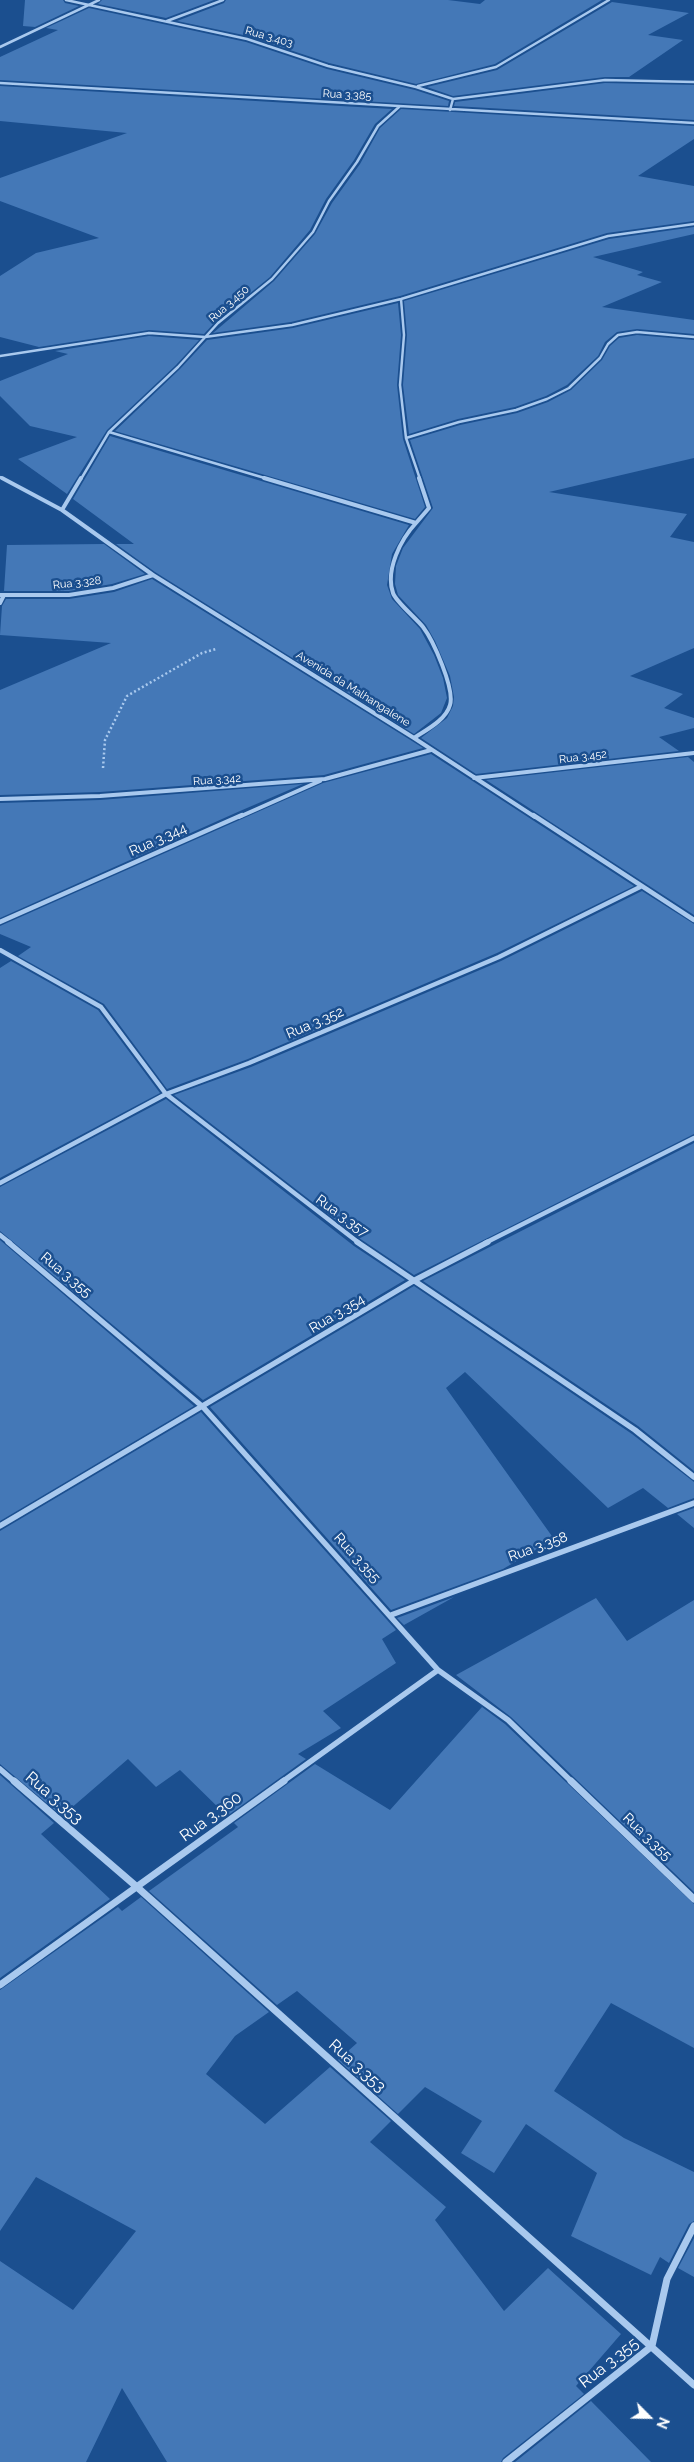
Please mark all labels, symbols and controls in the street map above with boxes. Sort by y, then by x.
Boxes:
street label: Rua 3.403 [244,24,294,50]
street label: Rua 3.385 [322,87,372,103]
street label: Rua 3.450 [206,283,252,325]
street label: Rua 3.328 [52,574,102,592]
street label: Avenida da Malhangalene [294,648,412,730]
street label: Rua 3.452 [558,748,608,766]
street label: Rua 3.342 [193,772,241,788]
street label: Rua 3.344 [127,820,189,860]
street label: Rua 3.352 [284,1003,346,1043]
street label: Rua 3.357 [312,1191,372,1241]
street label: Rua 3.355 [37,1249,95,1301]
street label: Rua 3.354 [306,1291,368,1337]
street label: Rua 3.358 [506,1528,570,1566]
street label: Rua 3.355 [330,1530,384,1586]
street label: Rua 3.353 [21,1768,87,1828]
street label: Rua 3.360 [176,1788,246,1846]
street label: Rua 3.355 [619,1810,675,1864]
street label: Rua 3.353 [325,2035,389,2097]
street label: Rua 3.355 [575,2334,643,2392]
north arrow [624,2392,674,2442]
text: N [653,2415,672,2431]

